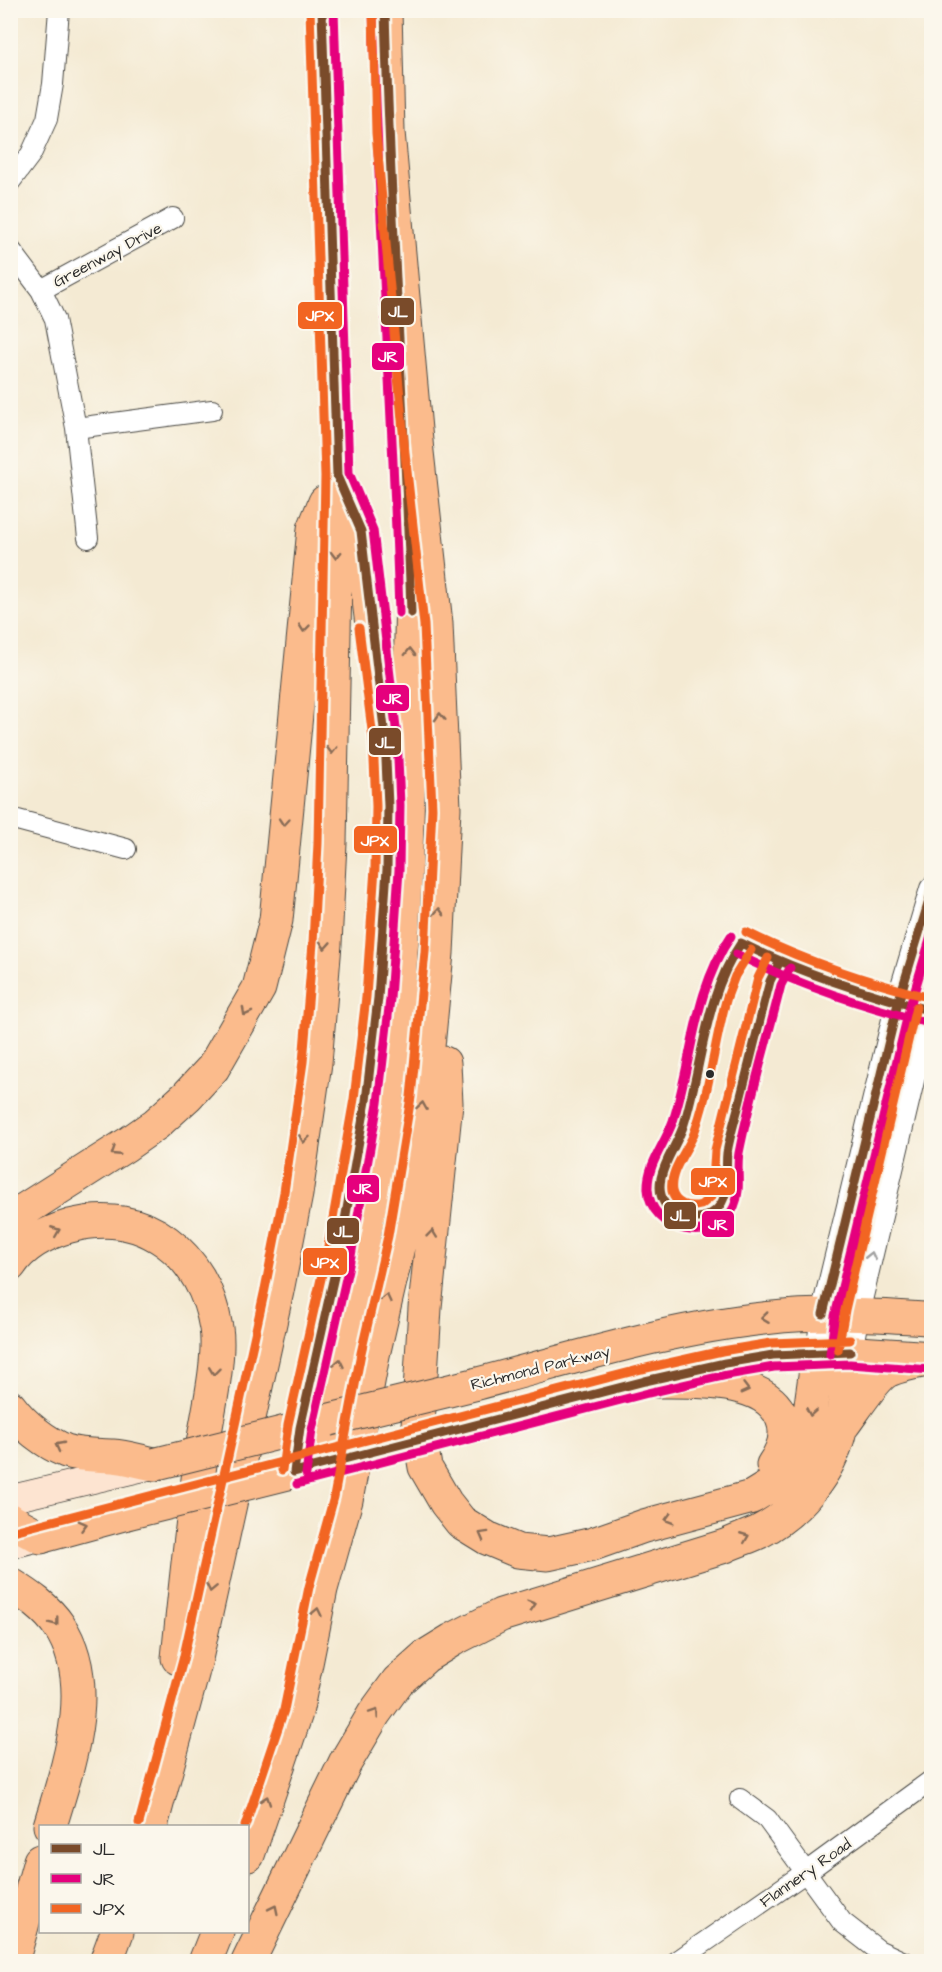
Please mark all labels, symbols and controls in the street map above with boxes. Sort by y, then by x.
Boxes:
street label: Greenway Drive [49,217,166,294]
line badge: JL [380,297,415,326]
line badge: JPX [297,301,343,330]
text: JL [387,301,409,323]
text: JPX [305,305,335,327]
line badge: JR [371,342,405,371]
text: JR [377,346,398,368]
one-way arrow [329,551,342,560]
one-way arrow [298,624,311,633]
one-way arrow [404,648,417,657]
line badge: JR [375,684,410,712]
text: JR [382,688,403,710]
one-way arrow [434,713,447,722]
line badge: JL [368,727,402,756]
text: JL [374,732,396,754]
one-way arrow [326,746,338,755]
one-way arrow [278,818,291,827]
line badge: JPX [353,825,398,854]
text: JPX [360,830,390,852]
one-way arrow [433,908,446,917]
one-way arrow [319,940,332,950]
one-way arrow [242,1005,253,1016]
unlabelled marker [704,1068,716,1080]
one-way arrow [415,1102,428,1112]
one-way arrow [298,1134,310,1143]
one-way arrow [111,1145,121,1157]
line badge: JPX [690,1167,736,1196]
text: JPX [698,1171,728,1193]
line badge: JR [346,1174,380,1203]
text: JR [352,1178,373,1200]
line badge: JL [663,1201,697,1230]
text: JL [669,1205,691,1227]
line badge: JR [701,1210,735,1238]
text: JR [707,1214,728,1236]
line badge: JL [326,1217,360,1245]
text: JL [332,1221,354,1243]
one-way arrow [50,1226,61,1238]
one-way arrow [425,1230,438,1239]
line badge: JPX [302,1247,348,1276]
text: JPX [310,1252,340,1274]
one-way arrow [863,1252,876,1262]
one-way arrow [379,1293,392,1303]
one-way arrow [761,1312,770,1324]
street label: Richmond Parkway [468,1340,613,1397]
one-way arrow [332,1358,345,1368]
one-way arrow [208,1366,220,1375]
one-way arrow [739,1382,750,1394]
one-way arrow [805,1406,818,1416]
one-way arrow [55,1442,65,1453]
one-way arrow [664,1512,675,1524]
one-way arrow [77,1520,88,1532]
one-way arrow [479,1531,489,1542]
one-way arrow [739,1532,750,1545]
one-way arrow [205,1583,218,1593]
one-way arrow [526,1600,537,1612]
one-way arrow [310,1607,323,1617]
one-way arrow [47,1615,58,1626]
one-way arrow [368,1709,379,1720]
one-way arrow [259,1795,272,1806]
legend [39,1825,249,1933]
street label: Flannery Road [755,1833,856,1913]
text: JL [93,1837,116,1862]
text: JR [93,1867,115,1892]
text: JPX [93,1897,125,1922]
one-way arrow [266,1904,278,1915]

